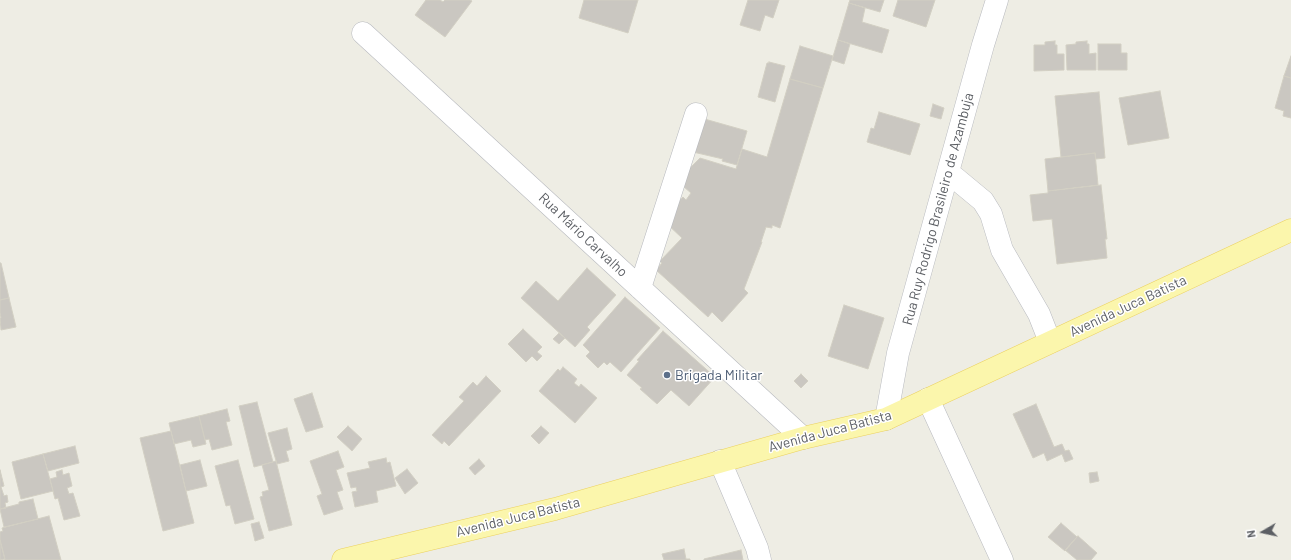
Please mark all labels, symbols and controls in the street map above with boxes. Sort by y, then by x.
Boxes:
street label: Rua Ruy Rodrigo Brasileiro de Azambuja [899,91,977,327]
street label: Rua Mário Carvalho [535,190,631,280]
street label: Avenida Juca Batista [1067,272,1189,340]
place label: Brigada Militar [675,367,762,383]
marker: Brigada Militar [662,370,672,380]
street label: Avenida Juca Batista [767,406,893,456]
street label: Avenida Juca Batista [454,493,582,541]
north arrow [1243,512,1283,552]
text: N [1244,529,1258,539]

